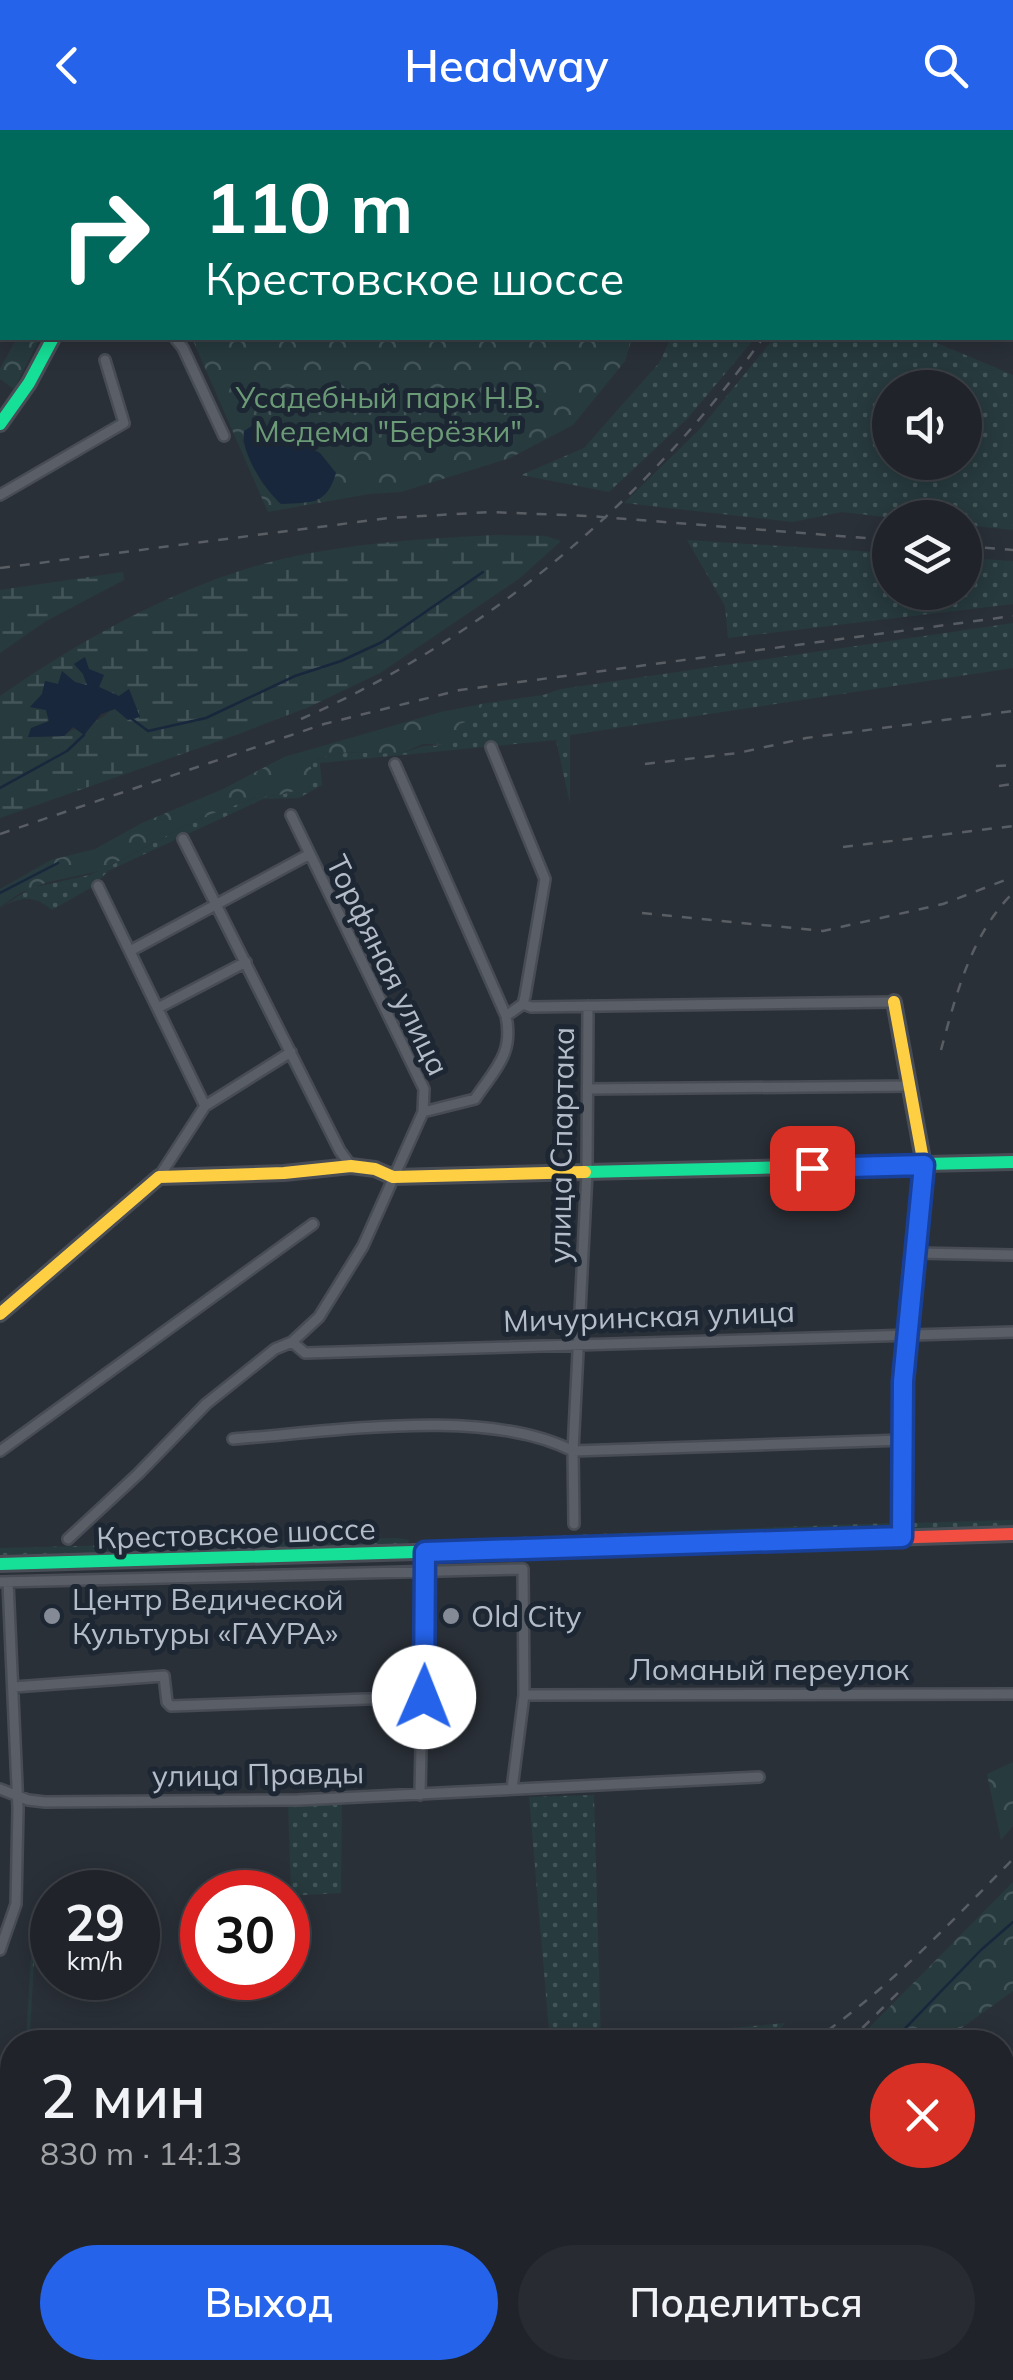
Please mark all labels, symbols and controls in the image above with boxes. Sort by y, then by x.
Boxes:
text: Headway [404,37,609,93]
icon: back [40,38,95,93]
icon: search [918,38,973,93]
text: 110 m [205,163,413,251]
icon: right [40,170,170,300]
text: Крестовское шоссе [205,250,624,306]
map controls [872,370,982,610]
button: sound [872,370,982,480]
park label: Усадебный парк Н.В. Медема "Берёзки" [235,378,540,450]
button: layers [872,500,982,610]
street label: Торфяная улица [318,849,458,1081]
street label: улица Спартака [540,1026,582,1264]
pin [770,1126,855,1211]
icon: arrive [785,1141,840,1196]
street label: Мичуринская улица [502,1292,796,1340]
street label: Крестовское шоссе [96,1509,376,1557]
place label: Центр Ведической Культуры «ГАУРА» [72,1580,344,1652]
place label: Old City [471,1597,581,1635]
marker: Центр Ведической Культуры «ГАУРА» [41,1605,63,1627]
marker: Old City [440,1605,462,1627]
position arrow [372,1645,476,1749]
street label: Ломаный переулок [629,1650,910,1688]
street label: улица Правды [151,1753,365,1795]
speed limit sign: 30 [180,1870,310,2000]
text: 29 [65,1891,125,1954]
text: km/h [67,1945,123,1976]
text: 2 мин [40,2058,206,2133]
button: close [870,2063,975,2168]
text: 830 m · 14:13 [40,2133,242,2173]
button: Выход [40,2245,498,2360]
button: Поделиться [518,2245,975,2360]

